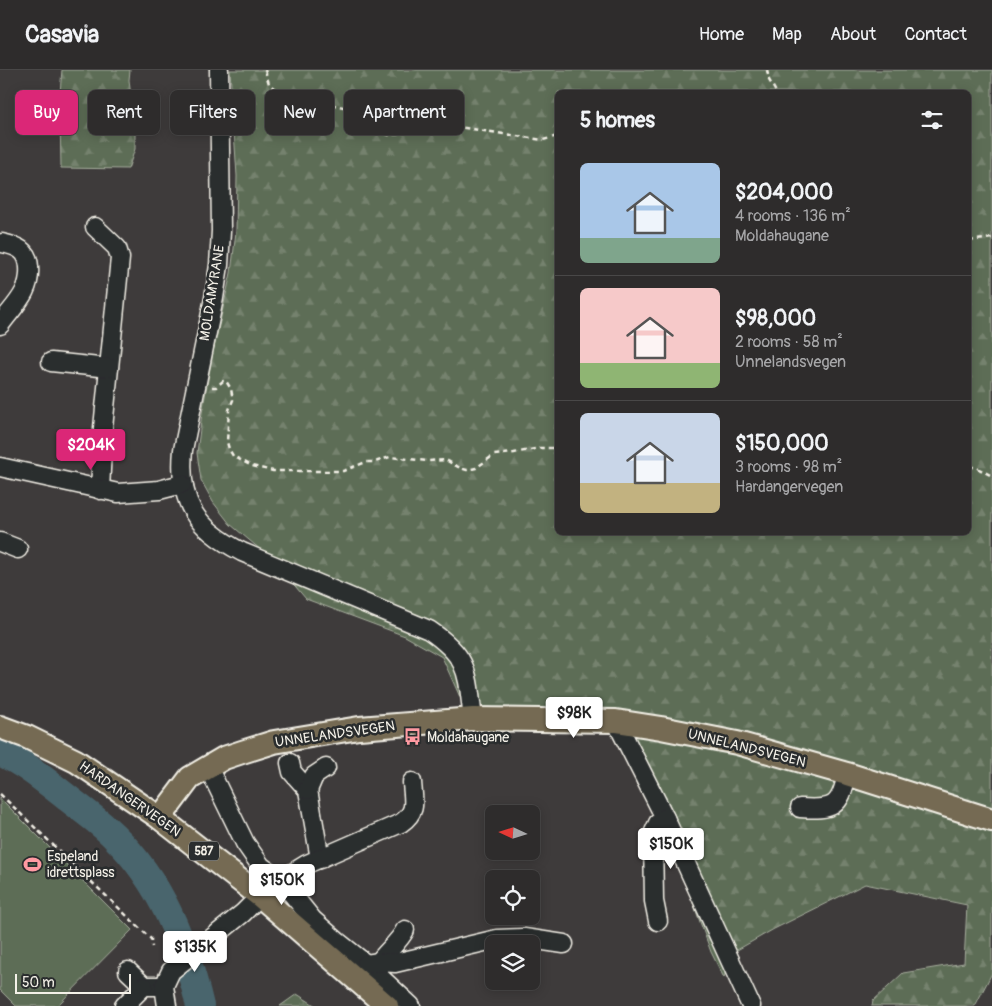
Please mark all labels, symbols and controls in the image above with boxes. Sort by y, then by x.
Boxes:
text: Casavia [25,20,99,49]
text: Home [699,23,744,46]
text: Map [772,23,802,46]
text: About [830,23,876,46]
text: Contact [904,23,967,46]
chip: Buy [15,90,78,135]
chip: Rent [88,90,160,135]
chip: Filters [170,90,255,135]
chip: New [265,90,334,135]
chip: Apartment [344,90,464,135]
icon: filters [918,106,946,134]
text: 5 homes [580,107,655,134]
text: $204,000 [735,179,833,206]
icon: home [620,183,680,243]
text: 4 rooms · 136 m² [735,206,851,226]
text: Moldahaugane [735,226,829,246]
street label: MOLDAMYRANE [196,244,228,342]
text: $98,000 [735,305,816,332]
icon: home [620,308,680,368]
text: 2 rooms · 58 m² [735,332,843,352]
text: Unnelandsvegen [735,352,846,372]
pin: $204K [56,428,126,471]
text: $150,000 [735,430,829,457]
icon: home [620,433,680,493]
text: $204K [67,435,115,455]
text: 3 rooms · 98 m² [735,457,842,477]
text: Hardangervegen [735,477,843,497]
pin: $98K [544,696,604,739]
text: $98K [557,703,591,723]
street label: UNNELANDSVEGEN [274,717,396,751]
street label: UNNELANDSVEGEN [686,725,808,771]
bus stop icon: Moldahaugane [403,727,423,747]
place label: Moldahaugane [427,729,509,746]
street label: HARDANGERVEGEN [76,758,184,840]
north arrow [485,805,540,860]
map controls [485,805,540,990]
pin: $150K [636,828,706,870]
text: $150K [649,834,693,854]
road number: 587 [189,841,219,860]
place label: Espeland idrettsplass [47,848,115,881]
sports icon: Espeland idrettsplass [23,854,43,874]
pin: $150K [247,864,317,906]
text: $150K [260,870,304,890]
button: locate [485,870,540,925]
pin: $135K [160,930,230,973]
button: layers [485,935,540,990]
text: $135K [174,937,216,957]
scale bar [15,971,131,994]
text: 50 m [22,974,55,991]

